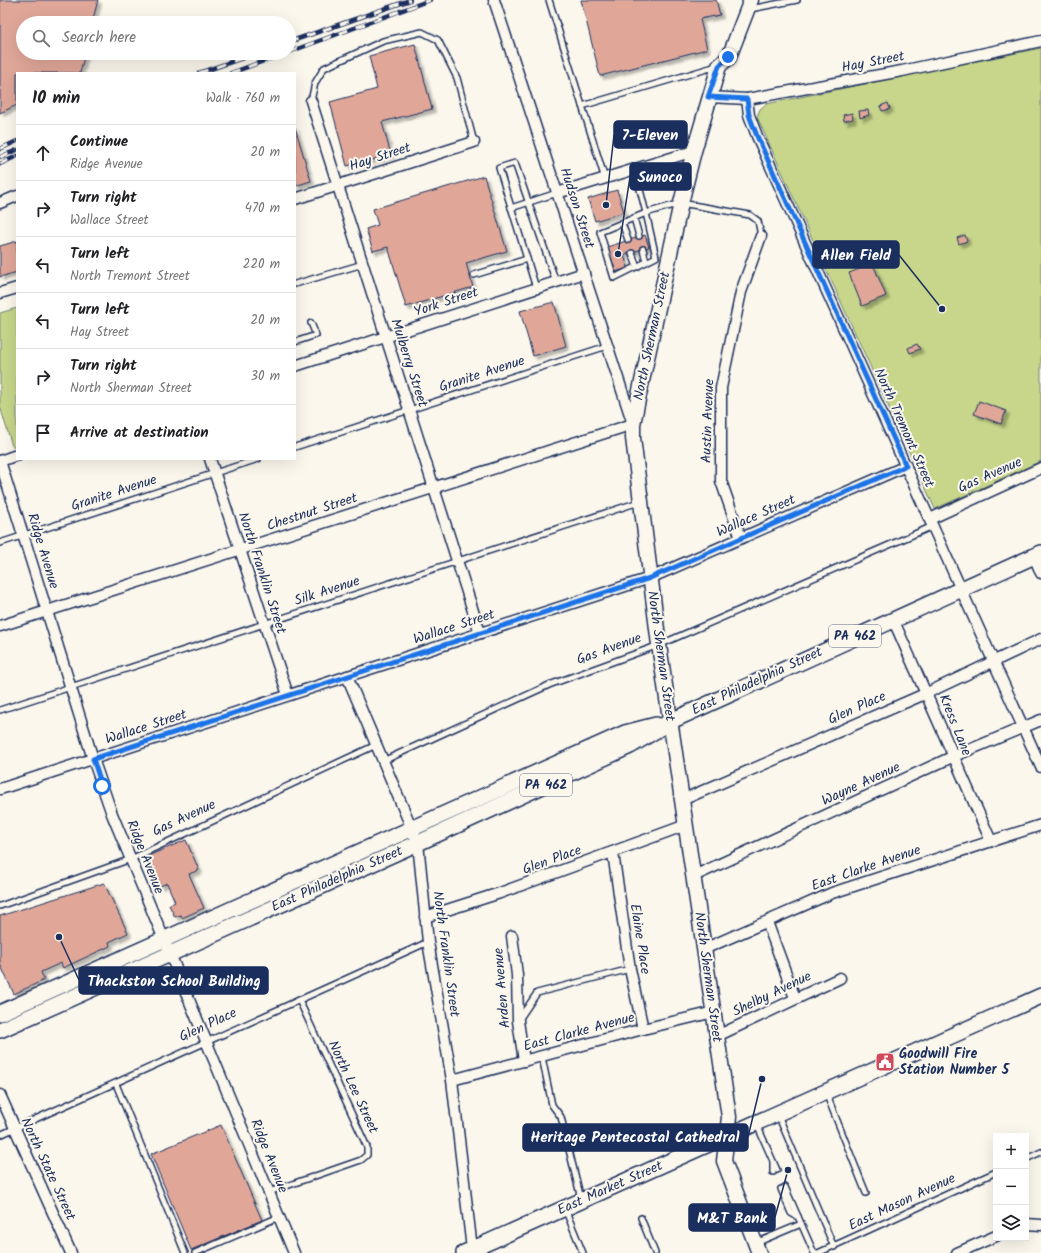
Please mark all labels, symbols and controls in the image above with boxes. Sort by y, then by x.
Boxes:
search box [16,16,296,60]
text: Search here [62,26,136,50]
icon: search [30,27,52,49]
street label: Hay Street [840,45,907,79]
route end [719,48,737,66]
text: 10 min [32,85,80,112]
text: Walk · 760 m [206,88,280,109]
callout: 7-Eleven [614,121,687,148]
text: 7-Eleven [622,124,678,148]
text: Continue [70,130,128,154]
street label: Hay Street [346,137,414,177]
icon: ahead [32,142,54,164]
text: 20 m [250,142,280,163]
text: Ridge Avenue [70,154,143,175]
callout: Sunoco [630,163,691,190]
street label: Hudson Street [554,165,601,252]
text: Sunoco [638,166,683,190]
text: Turn right [70,186,137,210]
icon: right [32,198,54,220]
text: 470 m [245,198,280,219]
text: Wallace Street [70,210,149,231]
callout: Allen Field [813,241,899,268]
text: Turn left [70,242,130,266]
text: Allen Field [821,244,892,268]
icon: left [32,254,54,276]
text: 220 m [243,254,280,275]
text: North Tremont Street [70,266,190,287]
street label: North Sherman Street [628,269,677,402]
street label: York Street [411,281,482,323]
text: Turn left [70,298,130,322]
icon: left [32,310,54,332]
text: 20 m [250,310,280,331]
street label: Mulberry Street [384,316,434,411]
text: Hay Street [70,322,129,343]
street label: Granite Avenue [436,350,528,398]
text: Turn right [70,354,137,378]
street label: North Tremont Street [868,365,940,492]
icon: right [32,366,54,388]
text: 30 m [251,366,280,387]
text: North Sherman Street [70,378,192,399]
street label: Austin Avenue [696,378,720,463]
text: Arrive at destination [70,421,209,445]
icon: arrive [32,422,54,444]
street label: Gas Avenue [955,451,1026,499]
street label: Granite Avenue [68,469,160,517]
street label: Chestnut Street [264,487,361,537]
street label: Wallace Street [713,489,800,543]
street label: North Franklin Street [232,509,292,637]
street label: Ridge Avenue [21,510,65,592]
street label: Silk Avenue [291,570,363,612]
street label: North Sherman Street [641,590,681,723]
street label: Wallace Street [410,603,498,651]
road number: PA 462 [829,625,881,647]
street label: Gas Avenue [573,627,645,671]
street label: East Philadelphia Street [688,641,827,721]
street label: Glen Place [824,685,890,731]
street label: Kress Lane [933,691,978,760]
street label: Wallace Street [102,703,190,751]
street label: Wayne Avenue [818,756,905,812]
road number: PA 462 [520,774,572,796]
route start [93,777,111,795]
street label: Gas Avenue [149,793,220,842]
street label: Ridge Avenue [120,817,170,898]
street label: Glen Place [519,839,585,881]
street label: East Clarke Avenue [808,839,924,897]
street label: East Philadelphia Street [268,840,407,918]
street label: North Franklin Street [426,890,466,1019]
street label: Elaine Place [624,902,657,976]
street label: North Sherman Street [688,911,728,1044]
street label: Arden Avenue [487,946,516,1029]
street label: Shelby Avenue [729,965,816,1023]
callout: Thackston School Building [79,967,268,994]
text: Thackston School Building [87,970,261,994]
street label: Glen Place [175,1002,241,1048]
street label: East Clarke Avenue [521,1006,638,1057]
street label: North Lee Street [322,1037,384,1138]
place label: Goodwill Fire Station Number 5 [899,1043,1011,1081]
public building icon: Goodwill Fire Station Number 5 [874,1051,896,1073]
street label: North State Street [15,1114,82,1225]
street label: Ridge Avenue [244,1116,294,1197]
callout: Heritage Pentecostal Cathedral [523,1124,748,1151]
text: Heritage Pentecostal Cathedral [530,1126,740,1150]
map controls [993,1133,1029,1241]
button: + [993,1133,1029,1169]
street label: East Market Street [554,1155,667,1221]
street label: East Mason Avenue [845,1167,960,1236]
button: − [993,1169,1029,1205]
callout: M&T Bank [689,1204,775,1231]
button: layers [993,1205,1029,1241]
text: M&T Bank [697,1207,767,1231]

